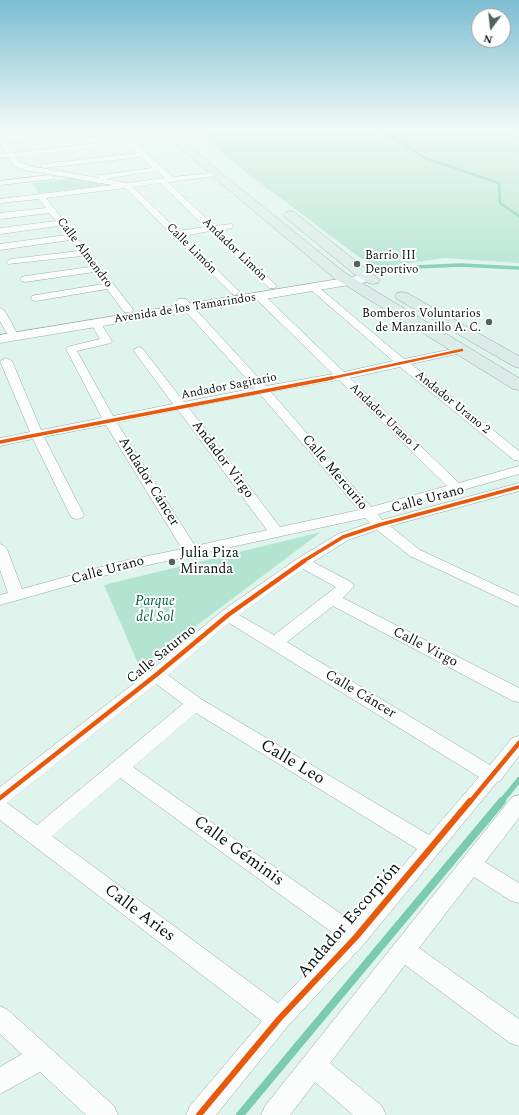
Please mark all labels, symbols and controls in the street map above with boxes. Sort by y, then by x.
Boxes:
north arrow [471,8,511,48]
text: N [481,30,495,48]
street label: Calle Almendro [53,215,115,291]
street label: Andador Limón [199,215,269,285]
street label: Calle Limón [163,221,219,277]
place label: Barrio III Deportivo [365,250,418,278]
marker: Barrio III Deportivo [352,259,362,269]
street label: Avenida de los Tamarindos [113,291,257,327]
place label: Bomberos Voluntarios de Manzanillo A. C. [362,308,481,336]
marker: Bomberos Voluntarios de Manzanillo A. C. [484,317,494,327]
street label: Andador Urano 2 [412,368,492,438]
street label: Andador Sagitario [180,371,278,403]
street label: Andador Urano 1 [346,381,422,455]
street label: Andador Virgo [187,418,257,502]
street label: Calle Mercurio [298,432,370,514]
street label: Andador Cáncer [114,434,182,530]
street label: Calle Urano [390,482,466,518]
place label: Julia Piza Miranda [180,546,239,578]
street label: Calle Urano [70,553,146,589]
marker: Julia Piza Miranda [167,557,177,567]
park label: Parque del Sol [135,594,175,626]
street label: Calle Saturno [124,622,200,688]
street label: Calle Virgo [390,624,460,672]
street label: Calle Cáncer [322,667,398,723]
street label: Calle Leo [256,736,328,790]
street label: Calle Géminis [189,812,287,892]
street label: Andador Escorpión [294,859,406,983]
street label: Calle Aries [100,881,178,947]

